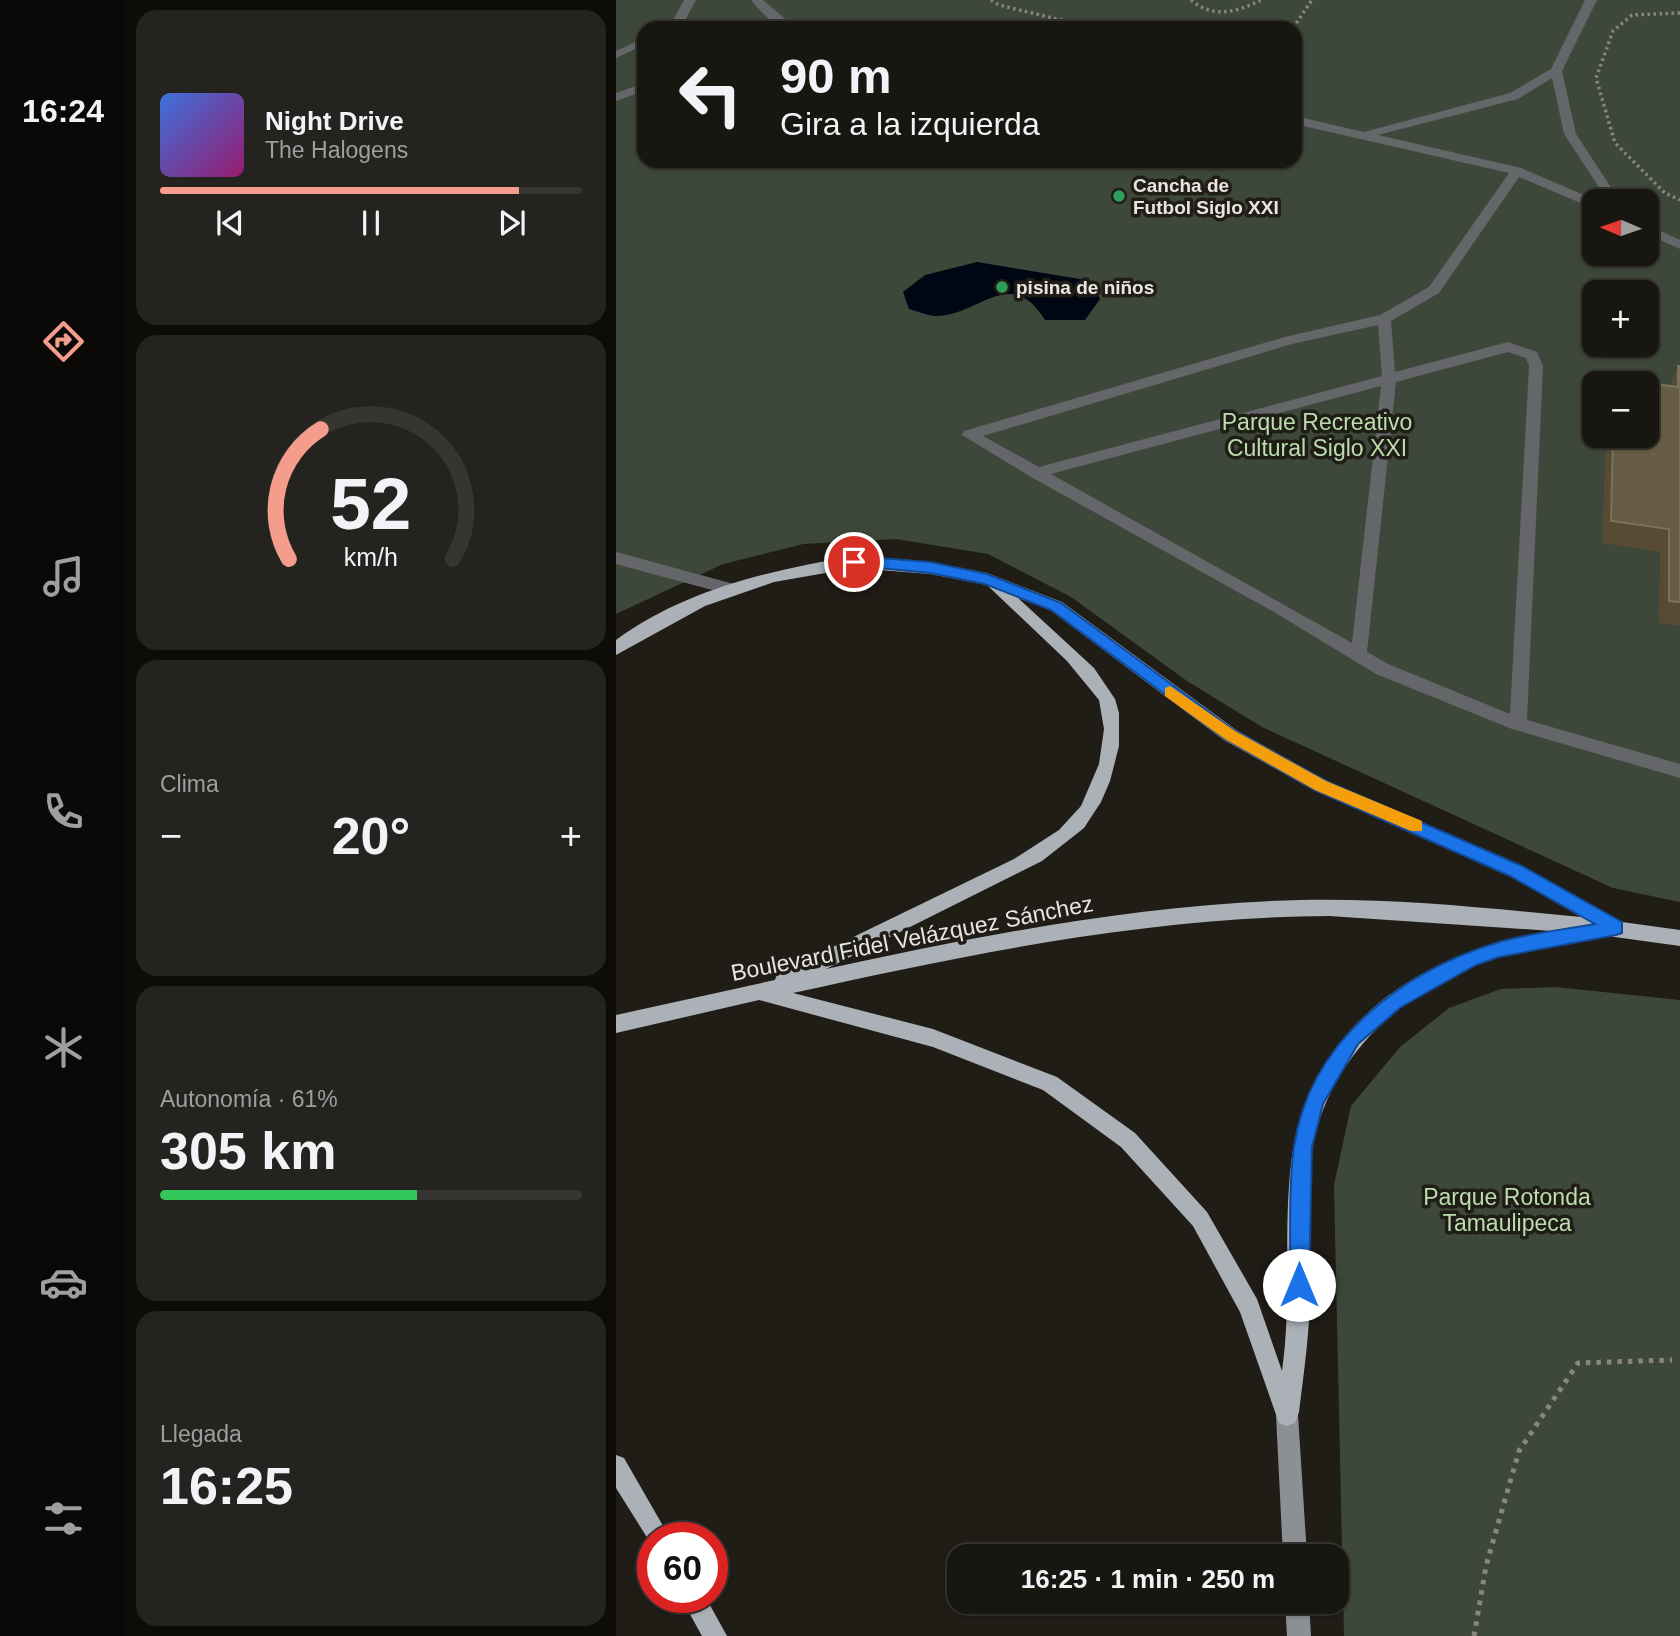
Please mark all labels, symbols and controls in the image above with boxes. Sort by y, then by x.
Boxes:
icon: left [665,49,756,140]
text: 90 m [780,49,892,103]
text: 16:24 [22,93,104,129]
text: Night Drive [265,106,404,136]
text: Gira a la izquierda [780,106,1040,142]
text: The Halogens [265,137,408,163]
place label: Cancha de Futbol Siglo XXI [1133,175,1279,218]
marker: Cancha de Futbol Siglo XXI [1111,188,1127,204]
north arrow [1582,189,1659,266]
map controls [1582,189,1659,448]
icon: previous [211,204,249,242]
icon: pause [352,204,390,242]
icon: next [493,204,531,242]
place label: pisina de niños [1016,277,1154,298]
marker: pisina de niños [994,279,1010,295]
button: + [1582,280,1659,357]
icon: directions [39,317,88,366]
button: − [1582,371,1659,448]
park label: Parque Recreativo Cultural Siglo XXI [1222,409,1412,461]
text: 52 [331,463,411,544]
pin [824,532,884,592]
text: km/h [344,543,398,571]
icon: arrive [835,543,873,581]
icon: music [39,552,88,601]
text: Clima [160,771,219,797]
icon: phone [39,787,88,836]
text: 20° [332,807,410,865]
text: − [160,815,182,857]
text: + [560,815,582,857]
street label: Boulevard Fidel Velázquez Sánchez [729,890,1095,986]
icon: climate [39,1023,88,1072]
text: Autonomía · 61% [160,1086,338,1112]
text: 305 km [160,1122,336,1180]
park label: Parque Rotonda Tamaulipeca [1423,1184,1591,1236]
position arrow [1262,1248,1336,1322]
icon: car [39,1258,88,1307]
text: Llegada [160,1421,242,1447]
text: 16:25 [160,1457,293,1515]
icon: filters [39,1494,88,1543]
speed limit sign: 60 [637,1522,728,1613]
text: 16:25 · 1 min · 250 m [1021,1564,1275,1594]

